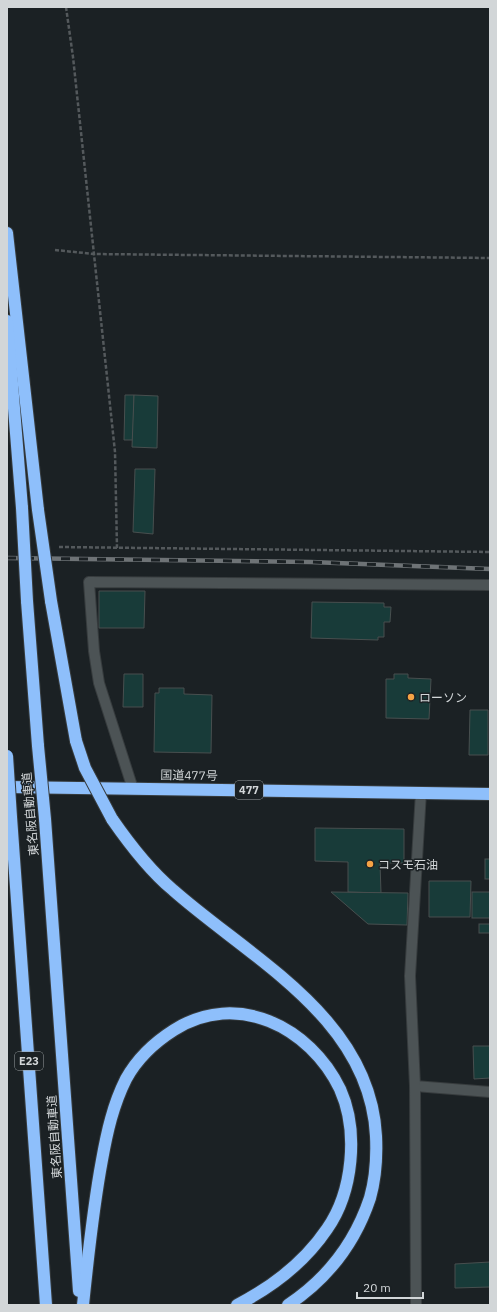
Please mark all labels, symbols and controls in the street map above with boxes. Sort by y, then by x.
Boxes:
place label: ローソン [419,690,467,705]
marker: ローソン [406,692,416,702]
street label: 国道477号 [160,767,218,783]
street label: 東名阪自動車道 [19,771,41,857]
road number: 477 [235,781,263,799]
place label: コスモ石油 [378,857,438,872]
marker: コスモ石油 [365,859,375,869]
road number: E23 [15,1052,43,1070]
street label: 東名阪自動車道 [44,1095,64,1179]
scale bar [357,1274,423,1300]
text: 20 m [363,1280,391,1295]

